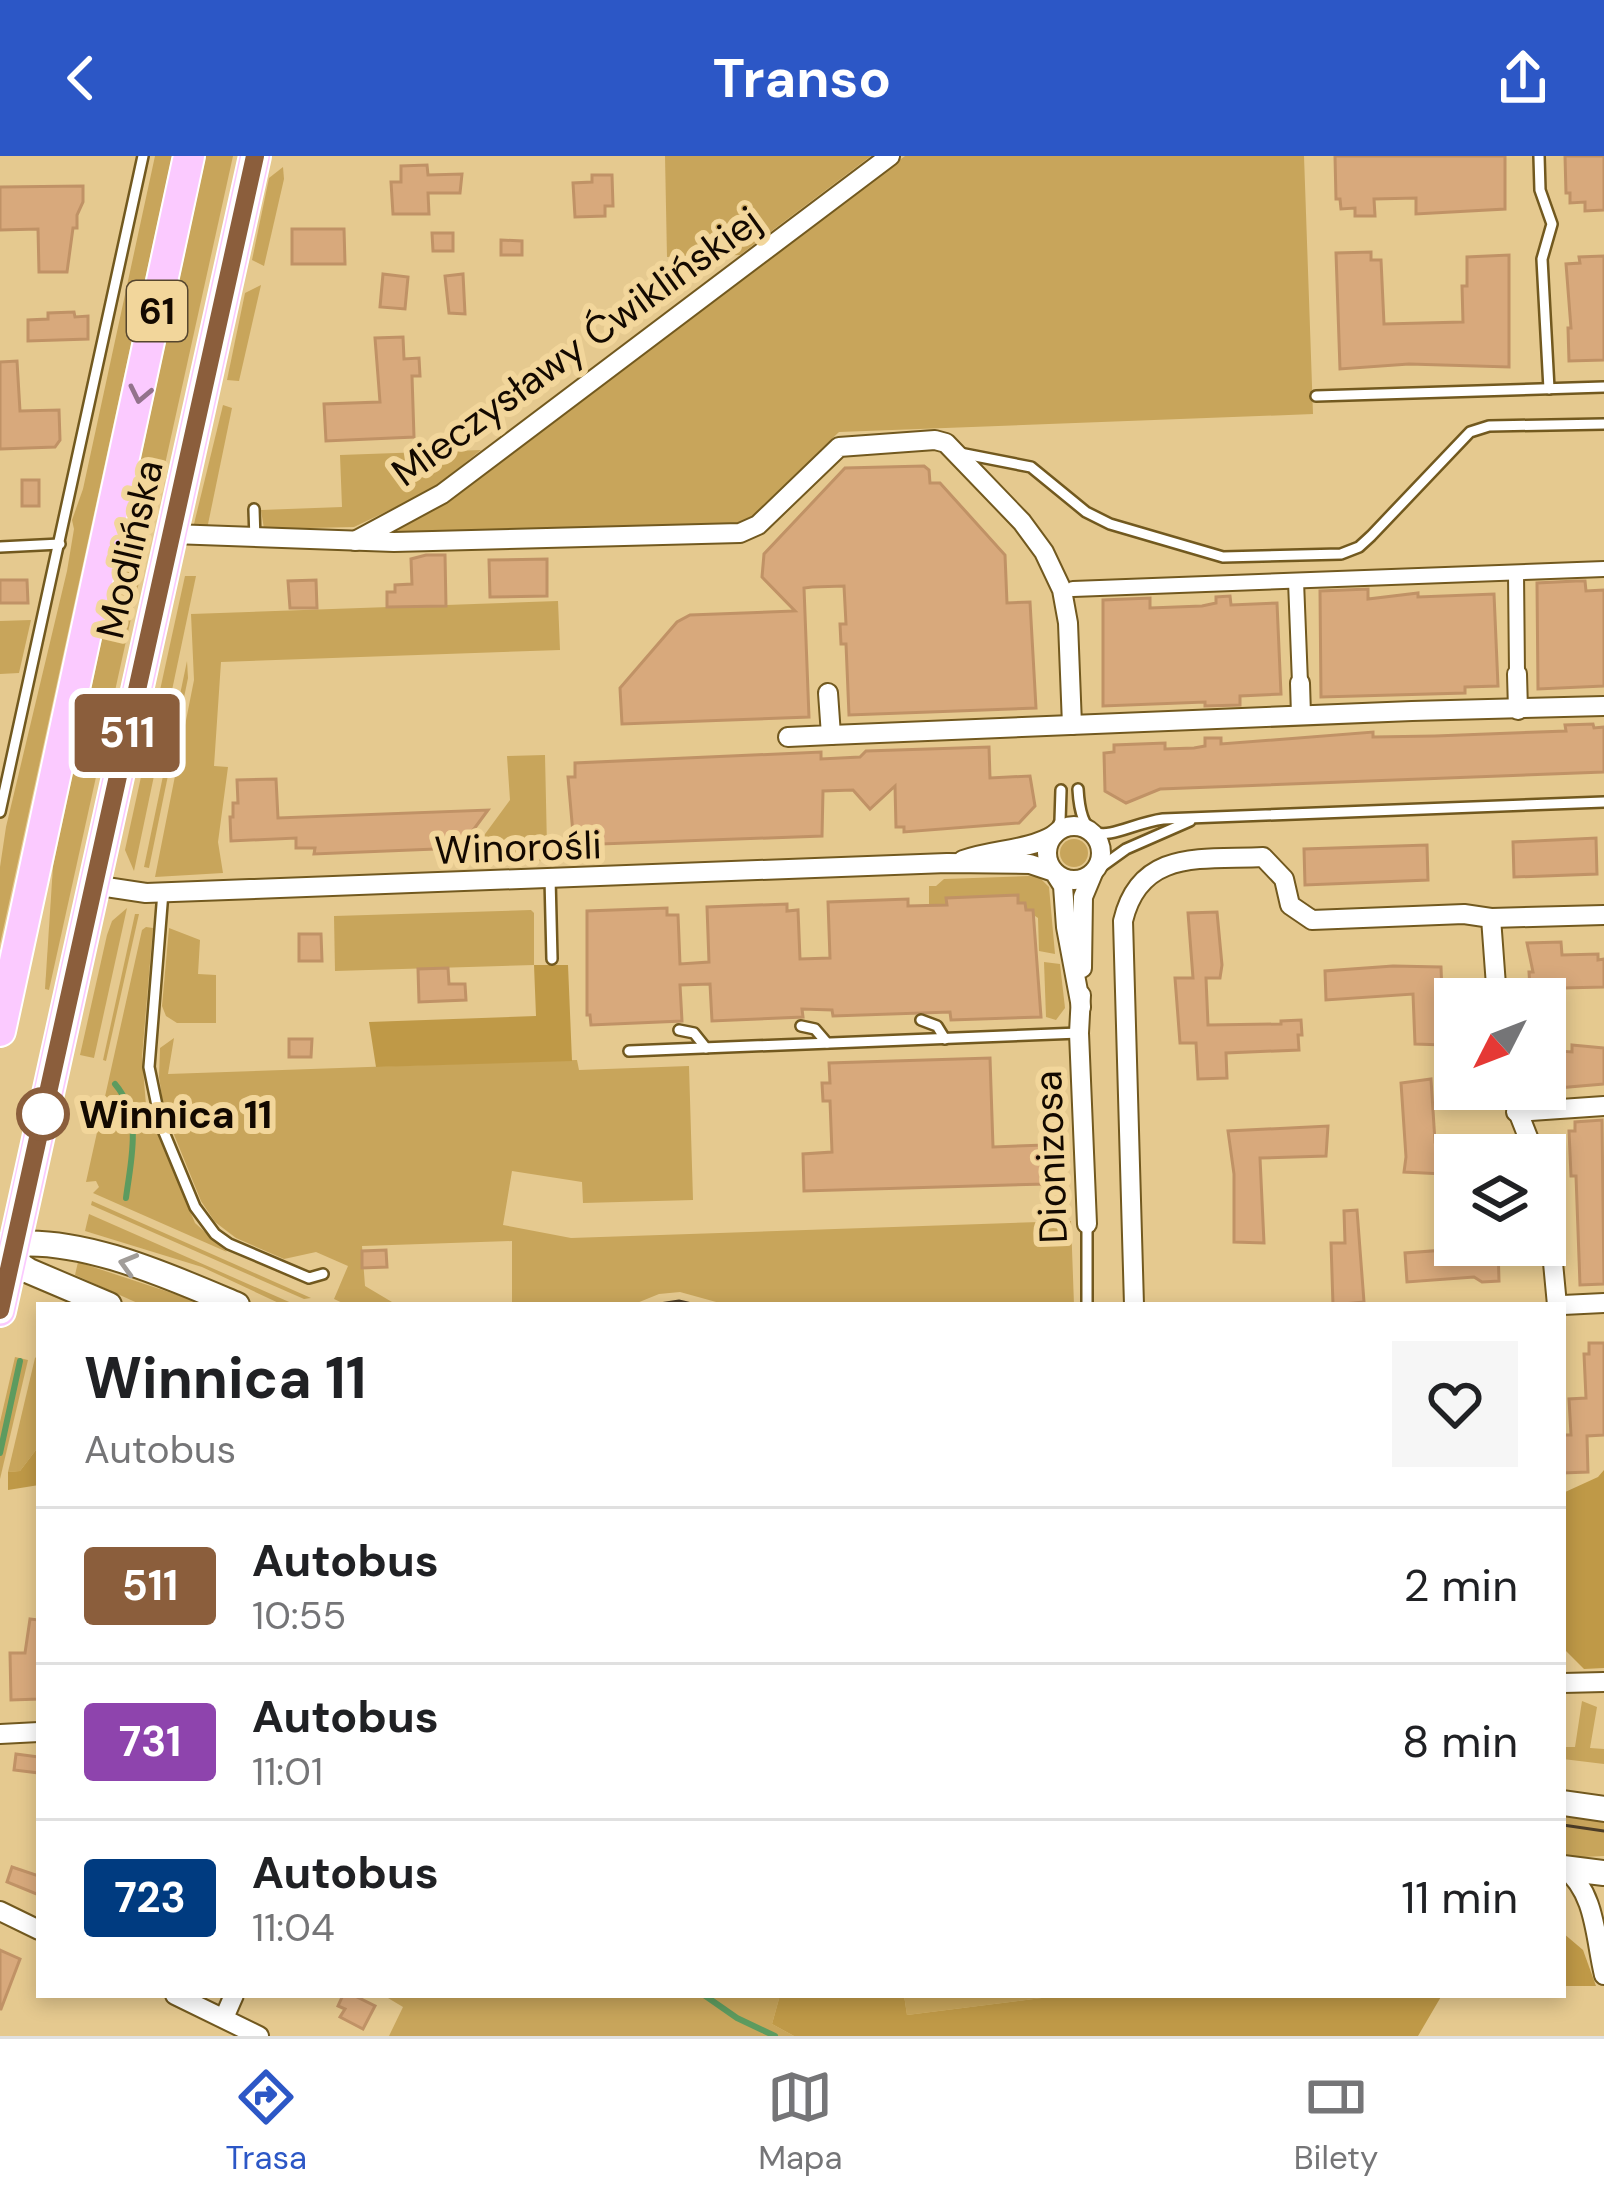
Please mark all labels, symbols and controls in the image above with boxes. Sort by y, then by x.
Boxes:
text: Transo [713,43,891,114]
icon: back [48,45,114,111]
icon: share [1490,45,1556,111]
street label: Mieczysławy Ćwiklińskiej [382,195,771,498]
road number: 61 [127,281,187,341]
one-way arrow [128,383,153,403]
street label: Modlińska [84,455,175,643]
line badge: 511 [58,694,196,772]
text: 511 [99,705,155,760]
street label: Winorośli [434,819,602,876]
north arrow [1434,978,1566,1110]
map controls [1434,978,1566,1266]
street label: Dionizosa [1022,1070,1079,1244]
marker: Winnica 11 [18,1089,68,1139]
place label: Winnica 11 [79,1089,272,1140]
button: layers [1434,1134,1566,1266]
one-way arrow [119,1253,140,1278]
text: Winnica 11 [84,1341,367,1416]
button: heart [1392,1341,1518,1467]
text: Autobus [84,1424,236,1475]
text: Autobus [252,1531,439,1590]
text: 2 min [1403,1556,1518,1615]
text: 511 [122,1558,178,1613]
text: 10:55 [252,1590,346,1641]
text: Autobus [252,1687,439,1746]
text: 8 min [1402,1712,1518,1771]
text: 731 [119,1714,181,1769]
text: 11:01 [252,1746,323,1797]
text: Autobus [252,1843,439,1902]
text: 11 min [1401,1868,1518,1927]
text: 723 [114,1870,186,1925]
text: 11:04 [252,1902,335,1953]
tab: Trasa [226,2064,307,2179]
tab: Mapa [758,2064,842,2179]
tab: Bilety [1294,2064,1378,2179]

